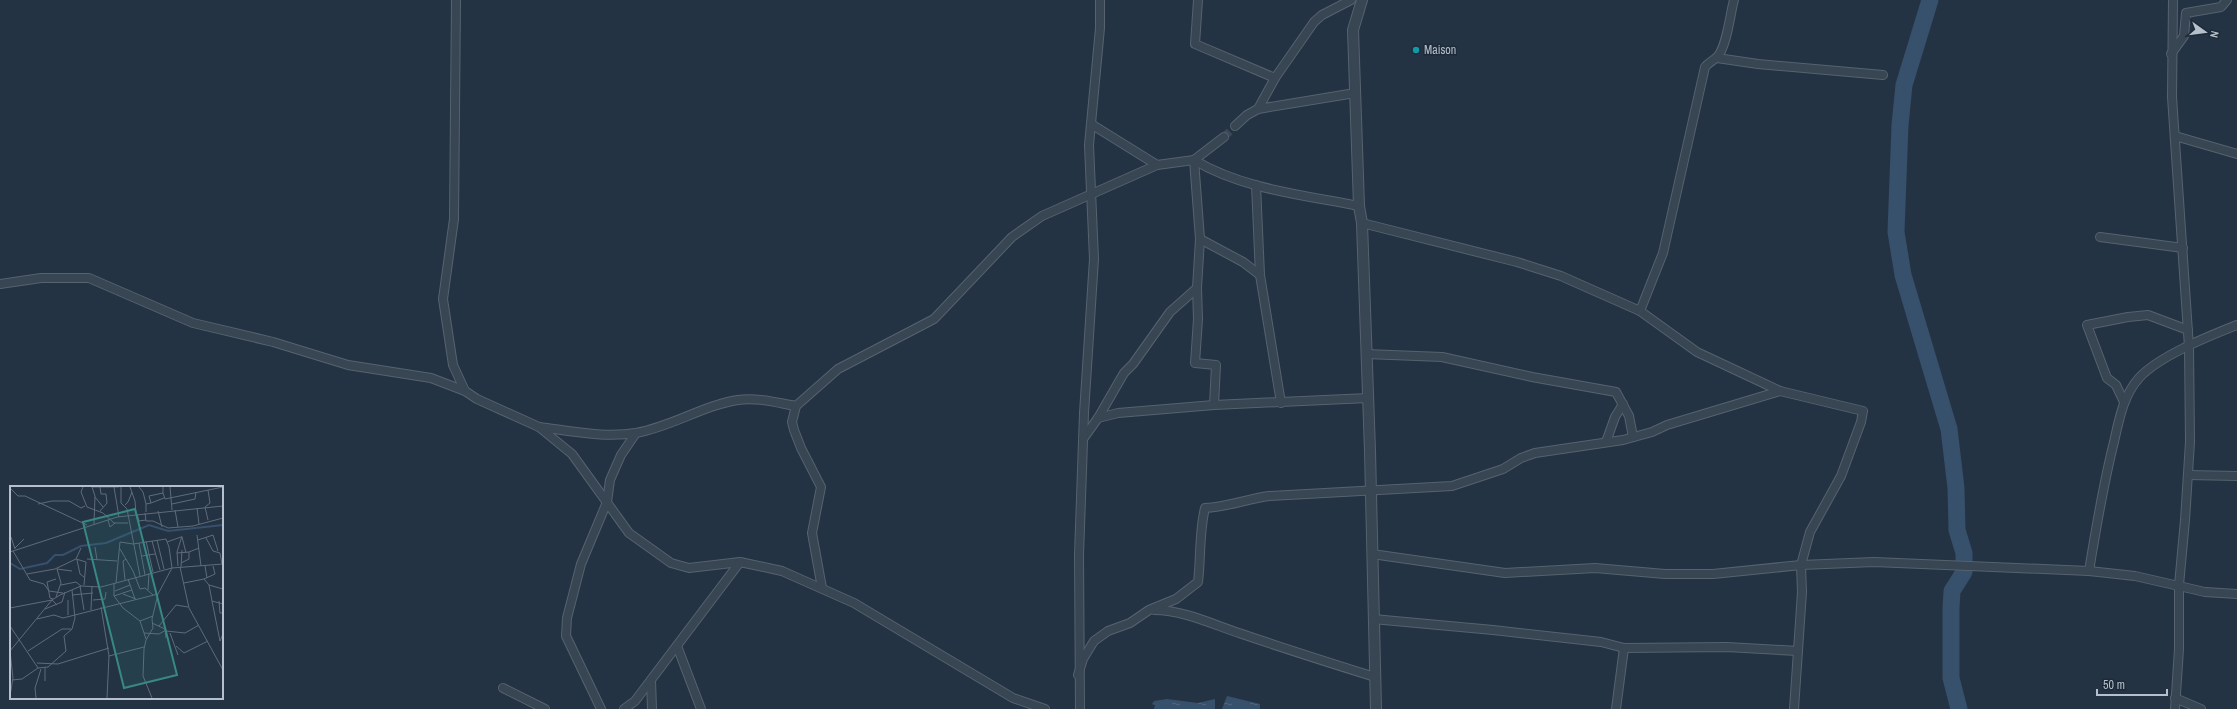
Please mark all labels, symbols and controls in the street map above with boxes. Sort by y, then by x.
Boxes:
north arrow [2185,12,2225,52]
text: N [2207,30,2222,39]
place label: Maison [1424,42,1456,58]
marker: Maison [1411,45,1421,55]
inset map [10,486,223,699]
scale bar [2097,671,2167,697]
text: 50 m [2103,677,2125,693]

